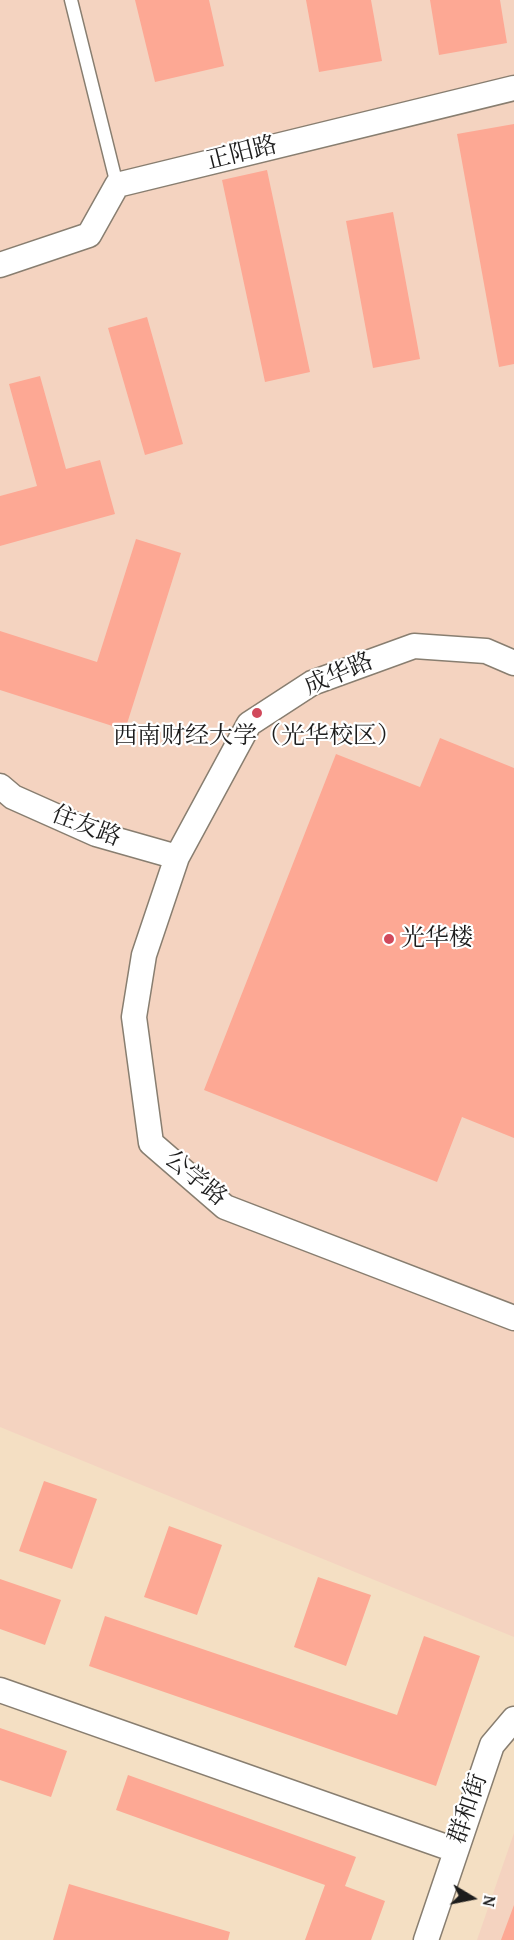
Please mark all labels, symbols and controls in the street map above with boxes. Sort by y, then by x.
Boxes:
street label: 正阳路 [204,131,280,177]
street label: 成华路 [300,648,378,702]
marker: 西南财经大学（光华校区） [250,706,264,720]
place label: 西南财经大学（光华校区） [113,723,401,751]
street label: 住友路 [47,801,125,853]
place label: 光华楼 [401,925,473,953]
marker: 光华楼 [382,932,396,946]
street label: 公学路 [158,1145,232,1213]
street label: 群和街 [444,1770,494,1848]
north arrow [442,1868,502,1928]
text: N [477,1894,502,1908]

